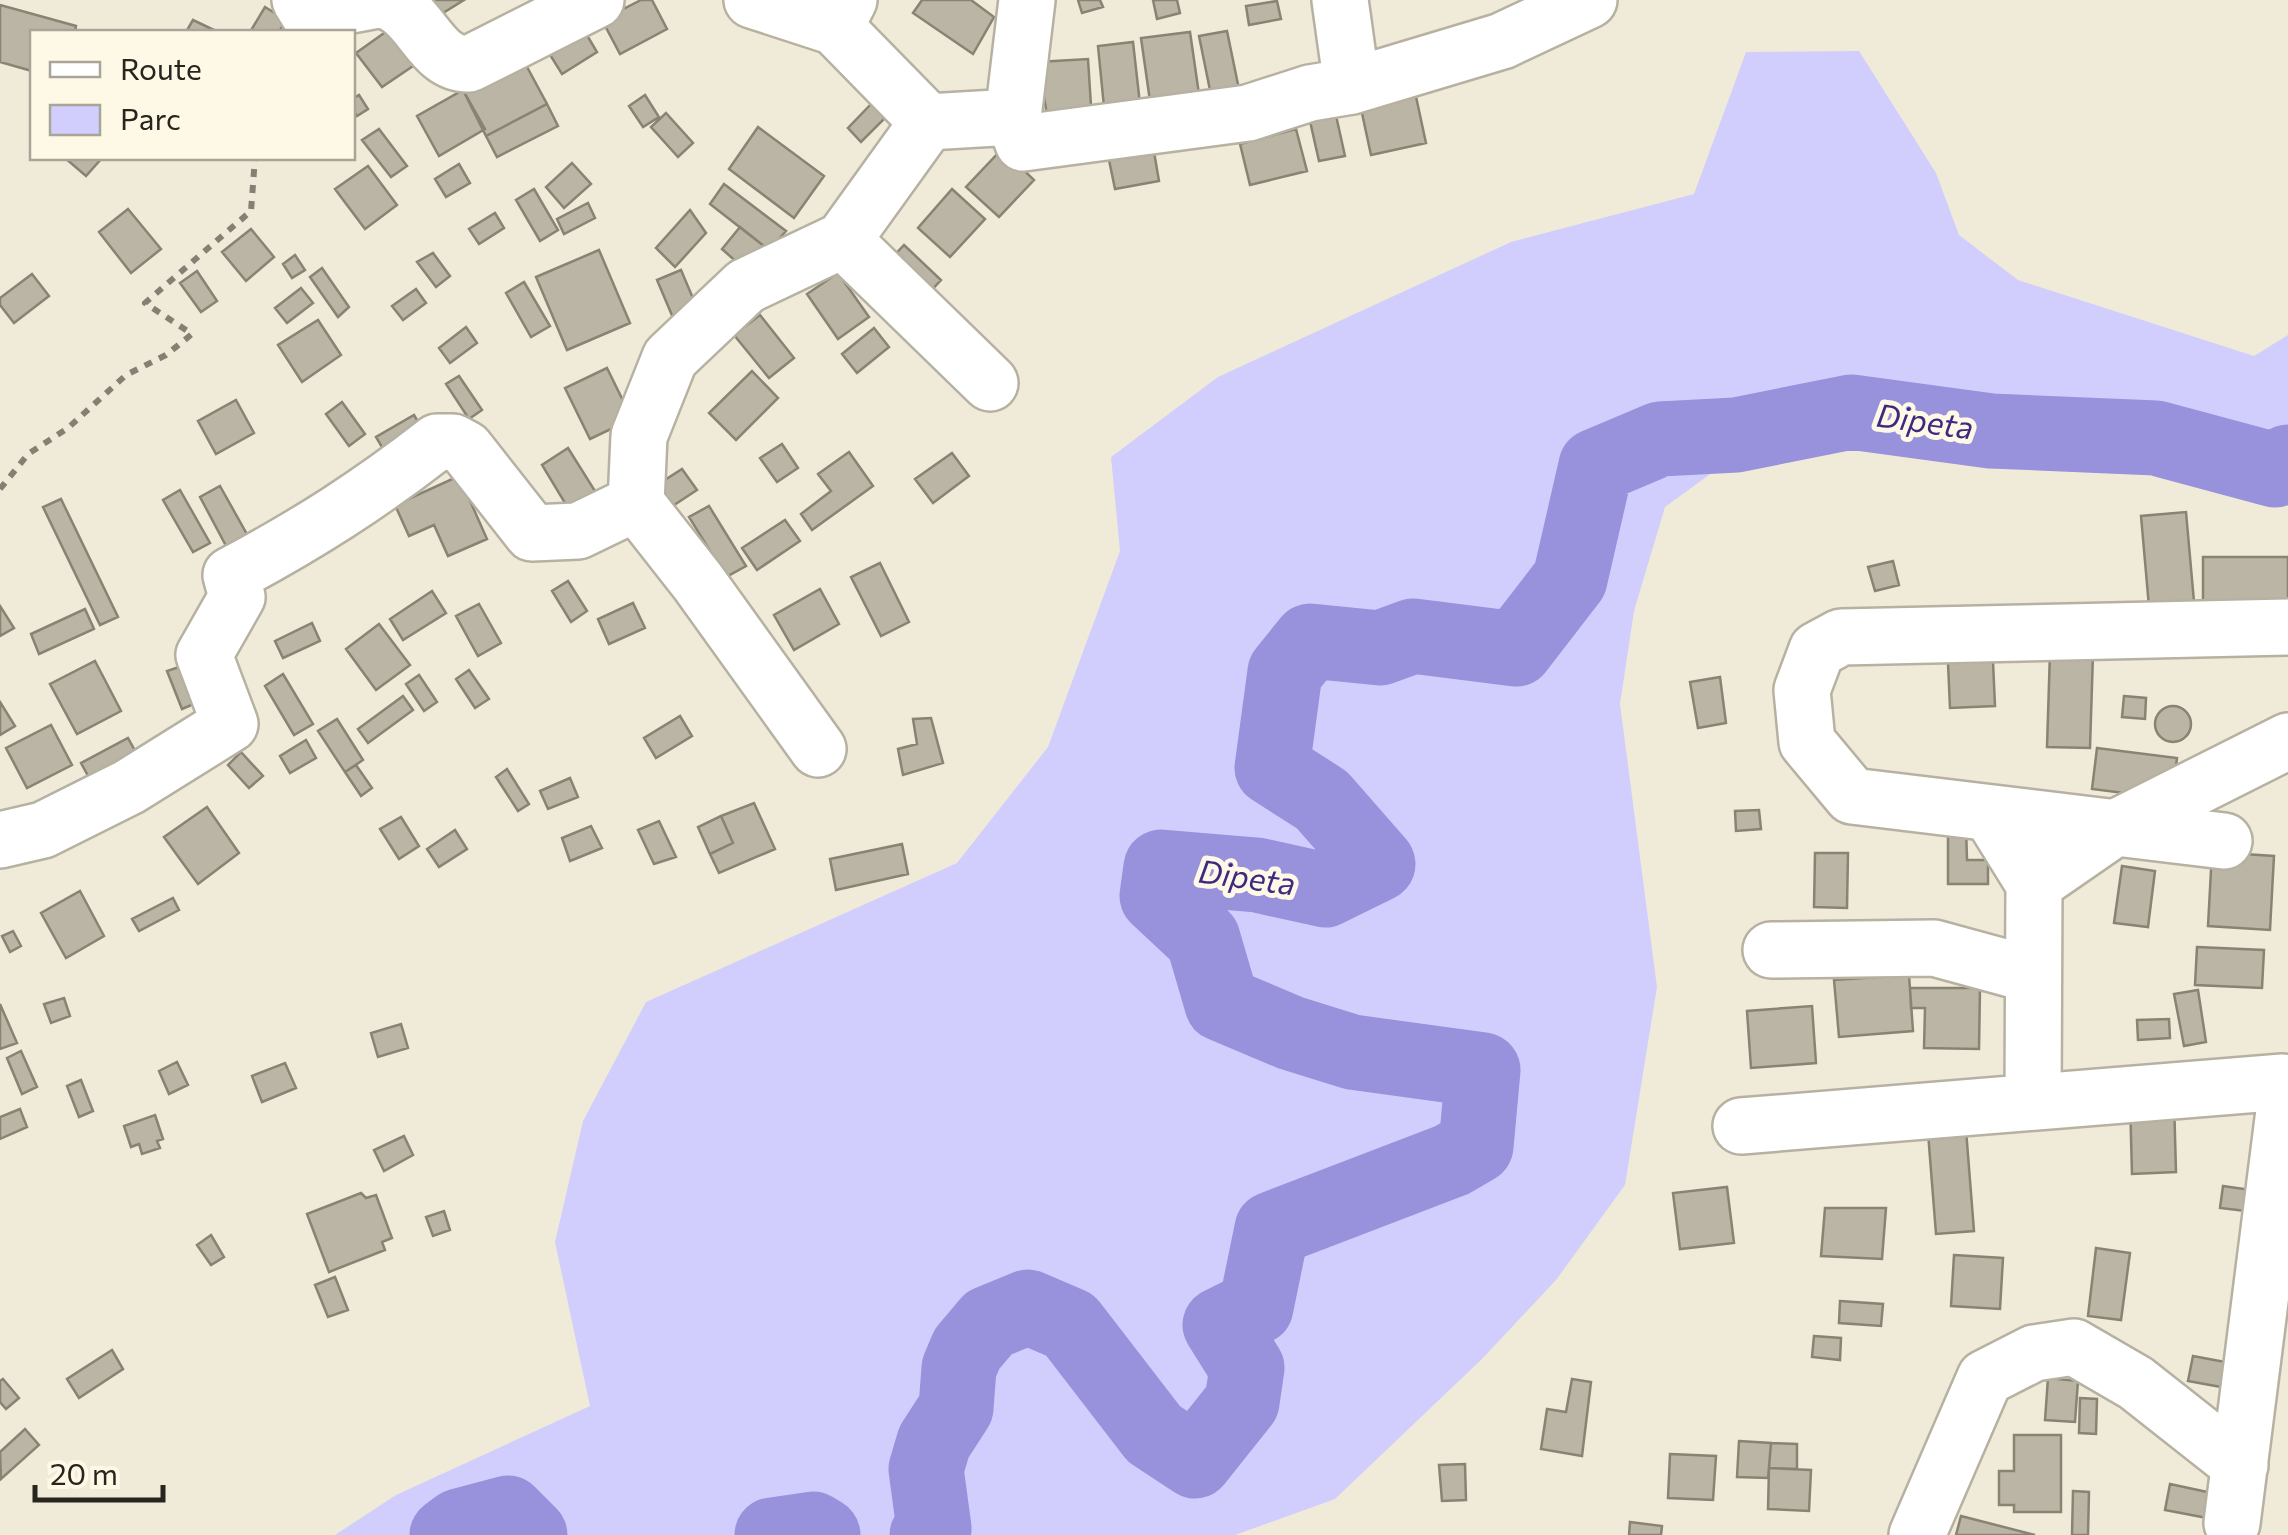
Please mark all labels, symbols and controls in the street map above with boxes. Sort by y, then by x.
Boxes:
legend [30,30,355,160]
text: Route [120,49,202,86]
text: Parc [120,99,181,136]
water label: Dipeta [1874,393,1976,447]
water label: Dipeta [1196,849,1298,903]
scale bar [35,1440,162,1502]
text: 20 m [50,1454,118,1491]

